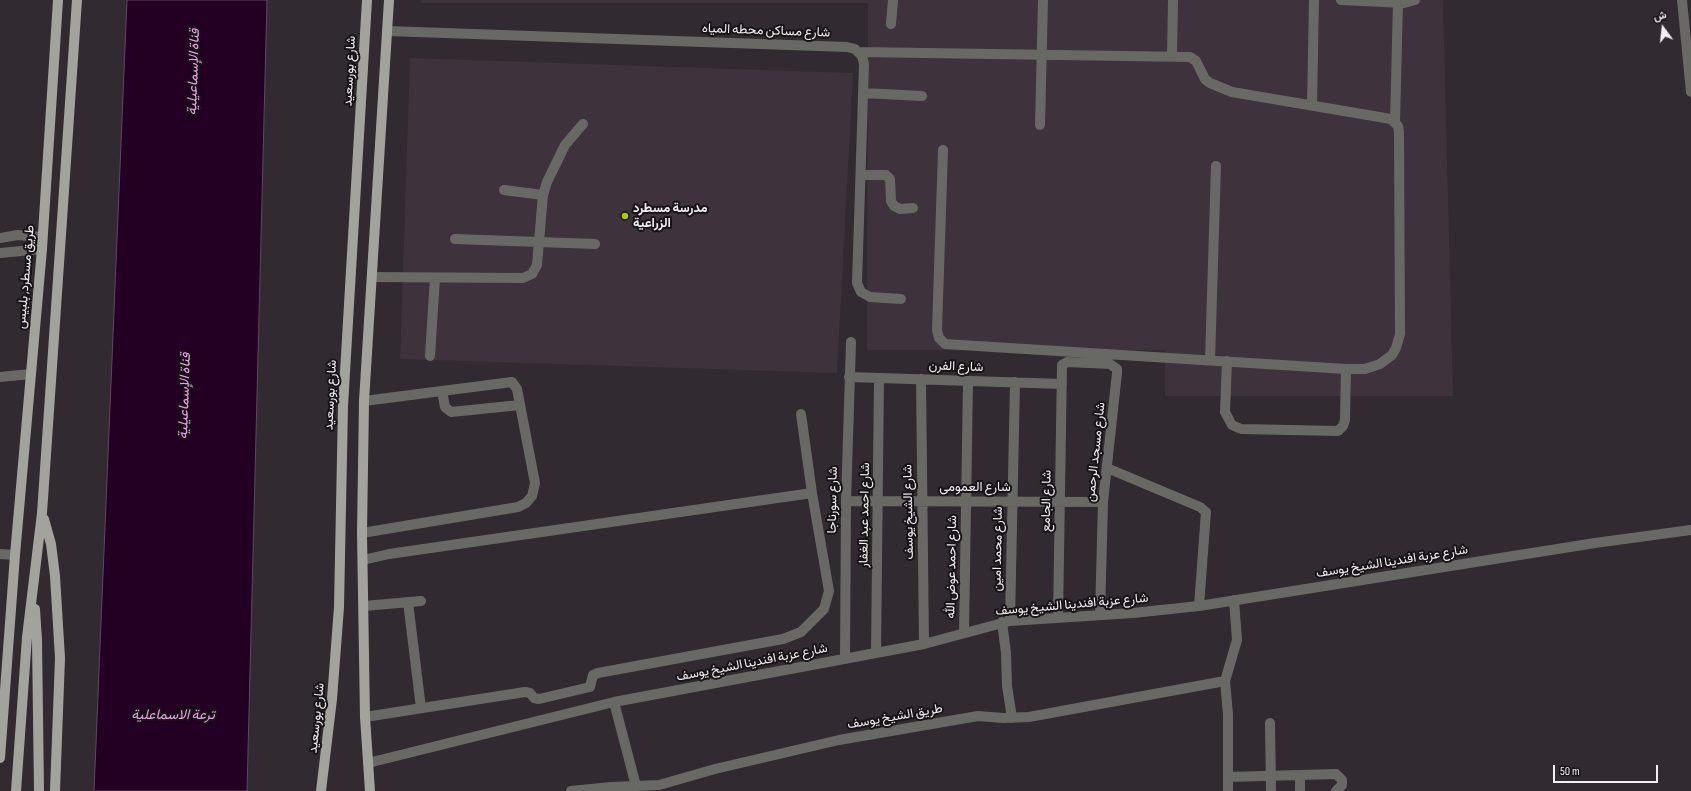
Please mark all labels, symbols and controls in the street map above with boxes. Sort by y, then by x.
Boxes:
north arrow [1643,8,1683,48]
text: ش [1652,8,1668,24]
street label: شارع مساكن محطه المياه [702,21,830,41]
water label: قناة الإسماعيلية [184,28,204,116]
street label: شارع بورسعيد [340,35,360,107]
place label: مدرسة مسطرد الزراعية [633,201,708,232]
marker: مدرسة مسطرد الزراعية [620,211,630,221]
street label: طريق مسطرد, بلبيس [14,224,38,330]
water label: قناة الإسماعيلية [175,352,195,440]
street label: شارع الفرن [928,358,984,376]
street label: شارع بورسعيد [321,359,341,431]
street label: شارع مسجد الرحمن [1083,401,1109,503]
street label: شارع احمد عبد الغفار [856,462,874,568]
street label: شارع الشيخ يوسف [900,464,918,560]
street label: شارع سورناجا [825,466,841,534]
street label: شارع الجامع [1039,470,1055,532]
street label: شارع العمومى [939,480,1011,496]
street label: شارع محمد امين [989,506,1007,592]
street label: شارع احمد عوض الله [943,515,961,619]
street label: شارع عزبة افندينا الشيخ يوسف [1315,542,1469,582]
street label: شارع عزبة افندينا الشيخ يوسف [995,591,1149,619]
street label: شارع عزبة افندينا الشيخ يوسف [675,641,829,685]
street label: شارع بورسعيد [306,682,328,754]
street label: طريق الشيخ يوسف [846,701,944,733]
water label: ترعة الاسماعلية [131,707,215,723]
scale bar [1555,757,1660,783]
text: 50 m [1560,764,1580,779]

